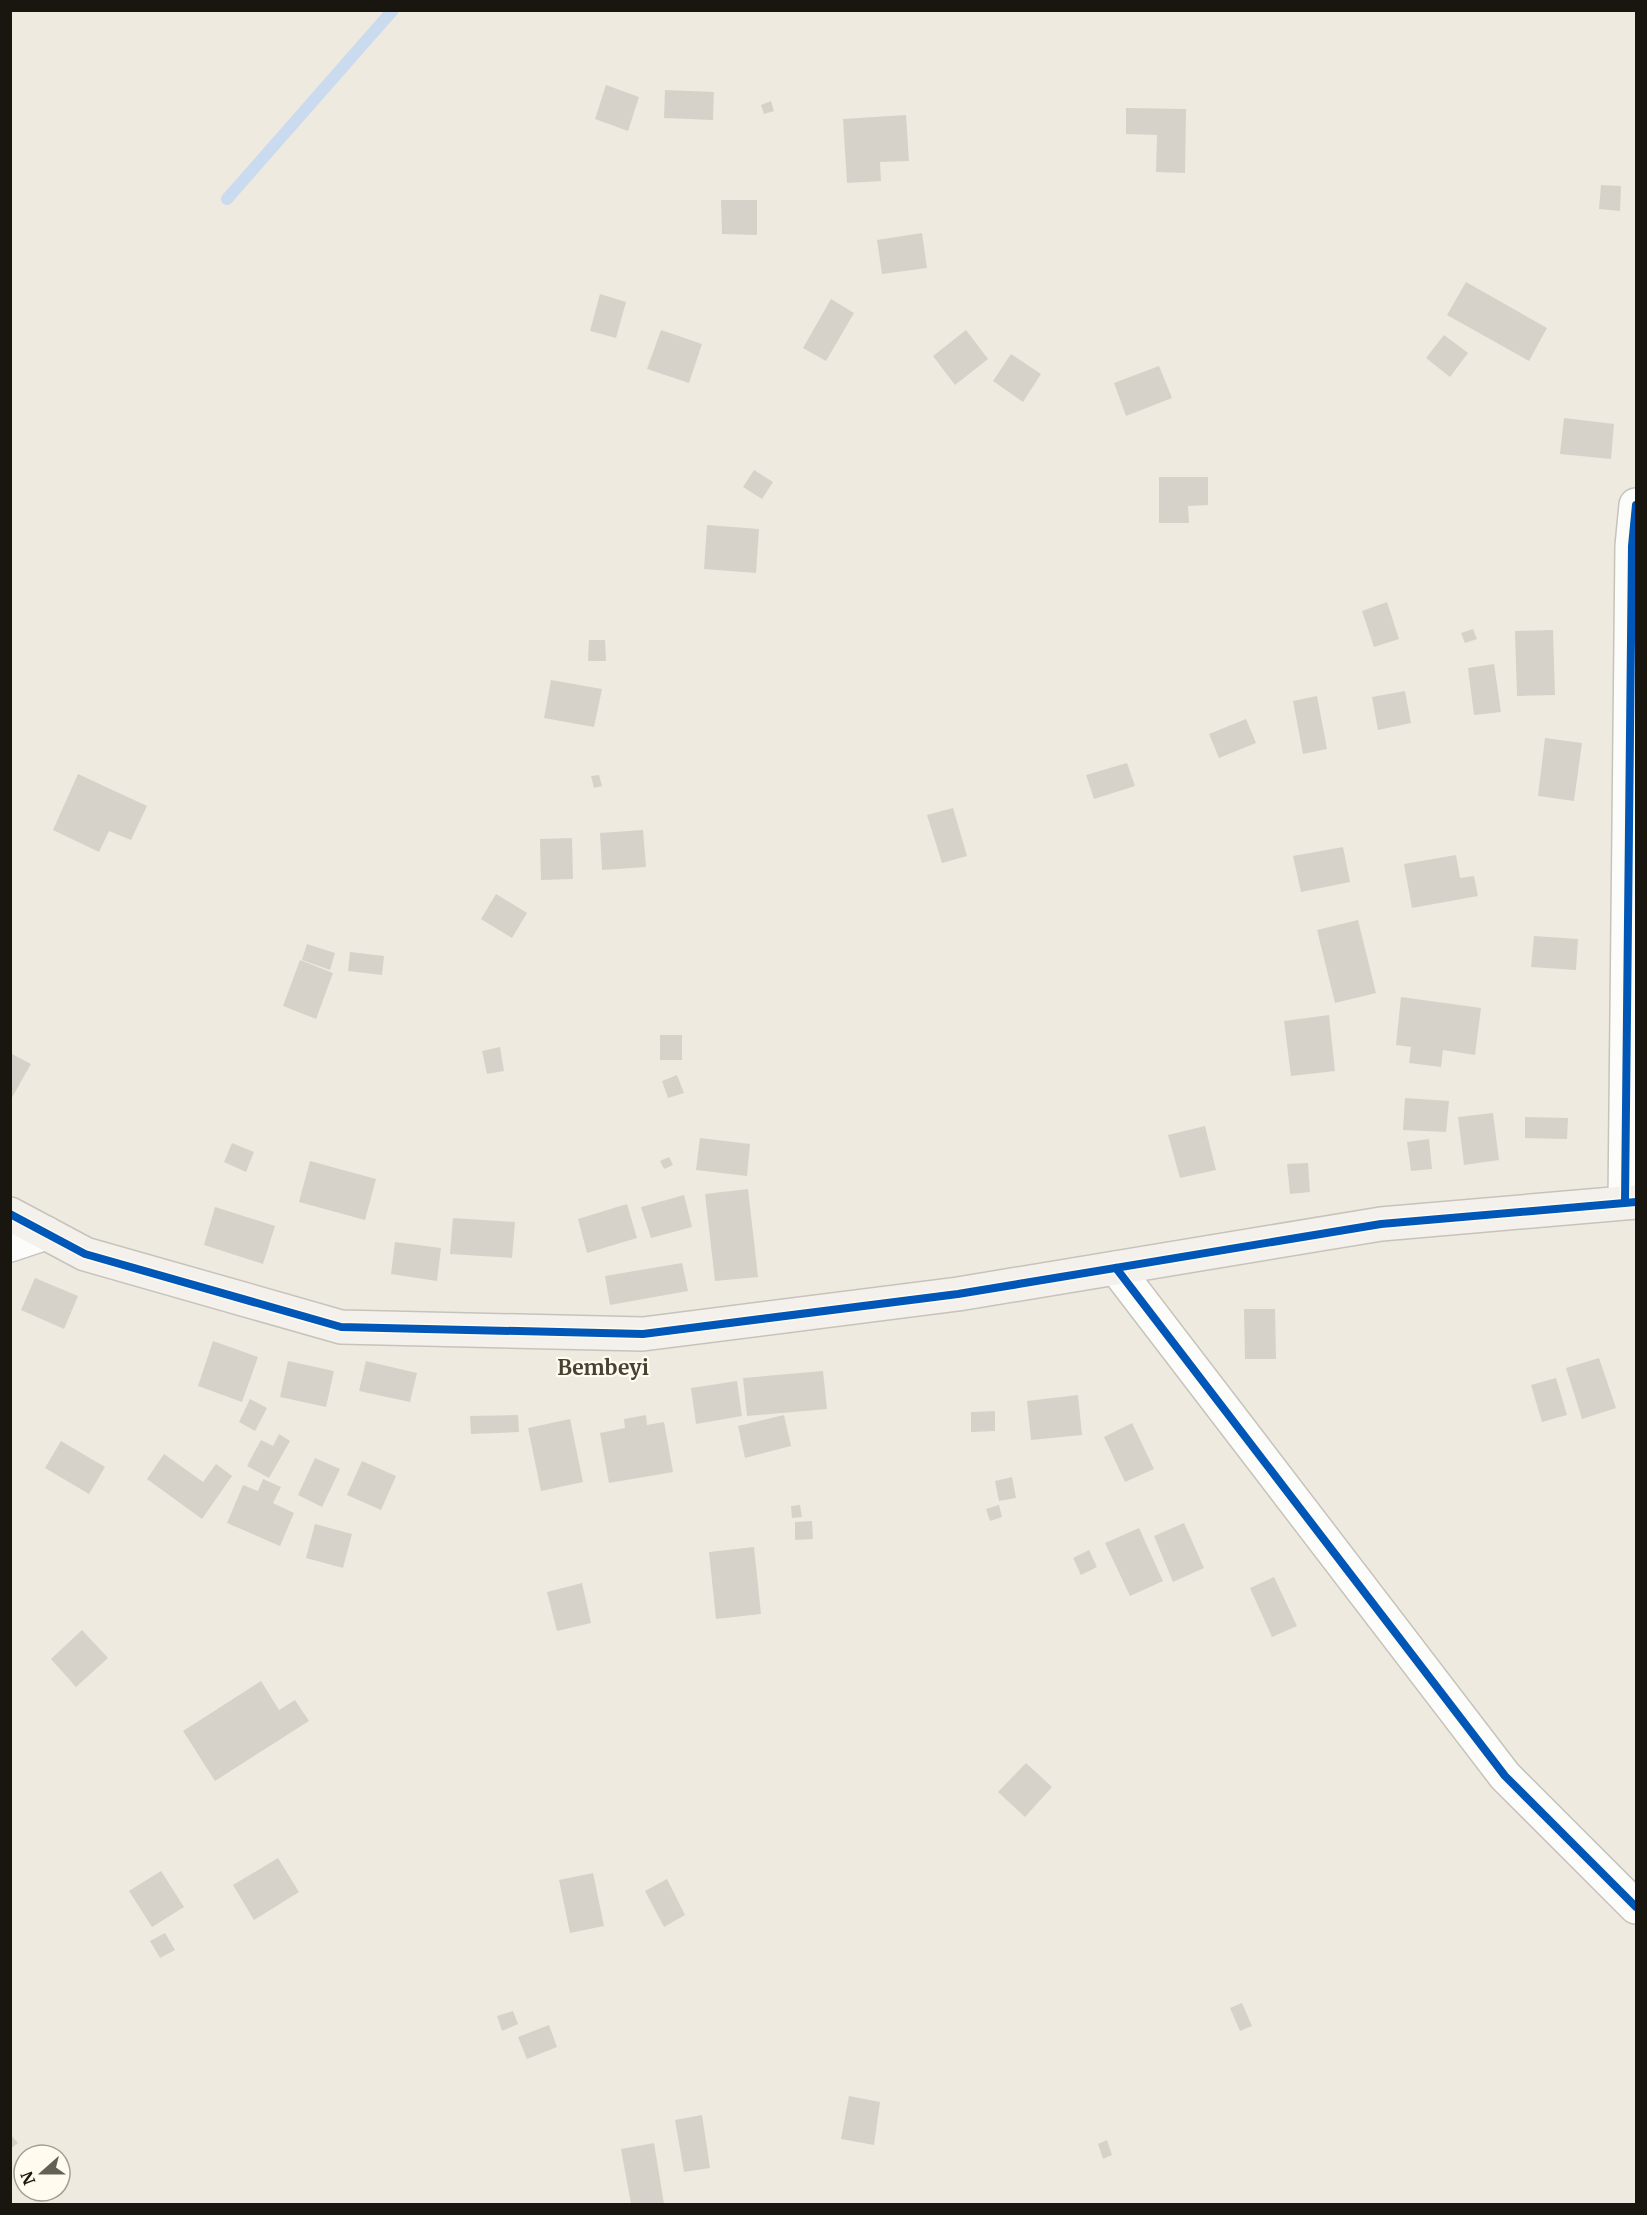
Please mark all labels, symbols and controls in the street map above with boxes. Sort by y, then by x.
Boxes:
district label: Bembeyi [557,1354,649,1381]
north arrow [12,2143,72,2203]
text: N [16,2169,40,2188]

